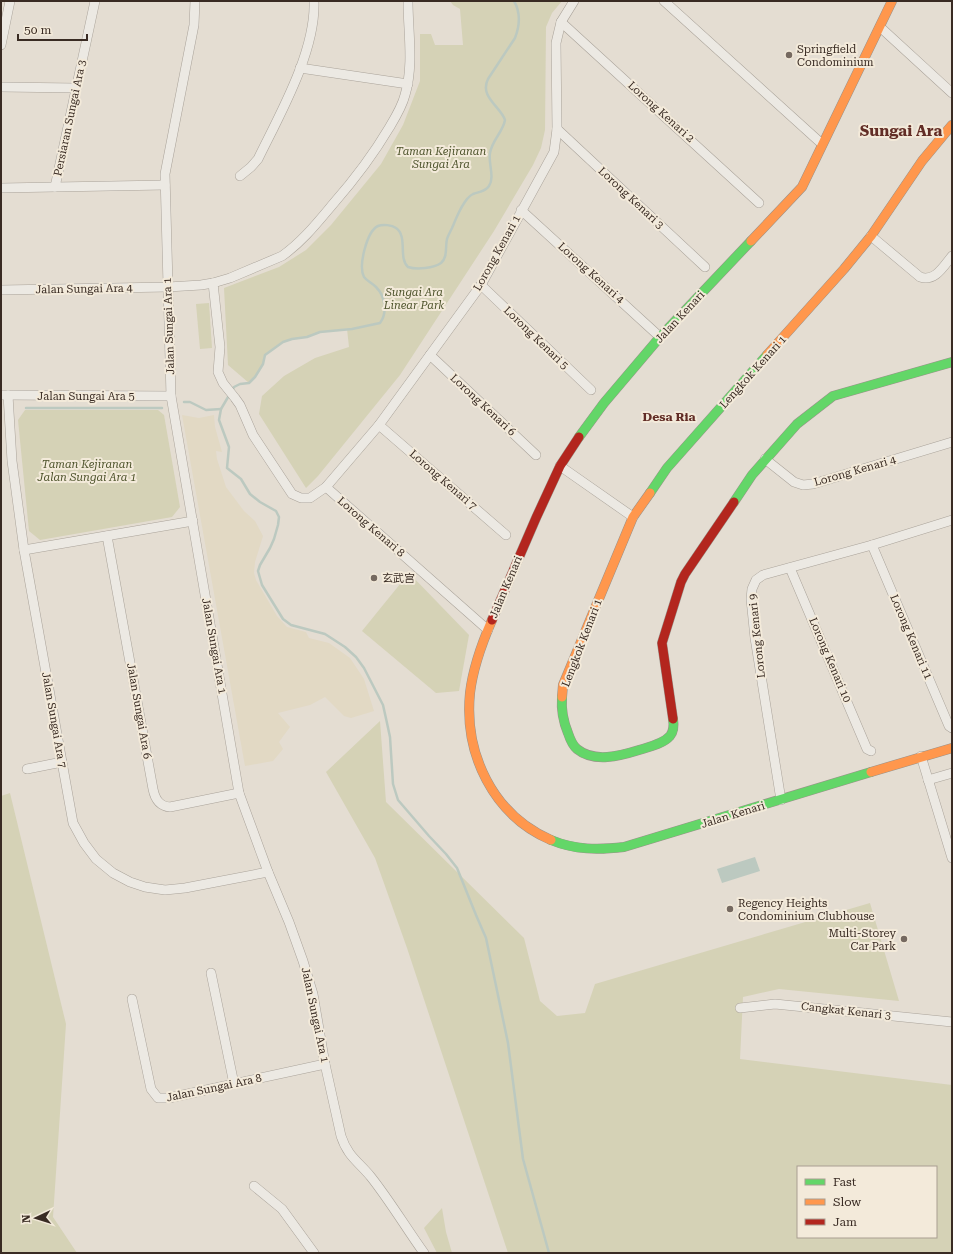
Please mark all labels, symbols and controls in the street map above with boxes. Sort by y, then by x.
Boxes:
scale bar [18,16,87,42]
text: 50 m [24,23,51,37]
place label: Springfield Condominium [797,43,874,69]
marker: Springfield Condominium [784,50,794,60]
street label: Persiaran Sungai Ara 3 [51,59,89,177]
street label: Lorong Kenari 2 [625,79,697,145]
district label: Sungai Ara [860,122,942,140]
park label: Taman Kejiranan Sungai Ara [396,145,486,171]
street label: Lorong Kenari 3 [596,164,666,232]
street label: Lorong Kenari 1 [471,213,523,293]
street label: Lorong Kenari 4 [555,240,627,307]
street label: Jalan Sungai Ara 1 [161,277,177,375]
street label: Jalan Sungai Ara 4 [35,282,134,296]
park label: Sungai Ara Linear Park [383,286,444,312]
street label: Jalan Kenari [653,288,708,346]
street label: Lorong Kenari 5 [501,304,571,372]
street label: Lengkok Kenari 1 [717,333,789,411]
street label: Lorong Kenari 6 [448,371,518,439]
street label: Jalan Sungai Ara 5 [37,390,135,403]
district label: Desa Ria [643,410,695,424]
street label: Lorong Kenari 7 [407,447,479,513]
street label: Lorong Kenari 4 [812,453,898,489]
park label: Taman Kejiranan Jalan Sungai Ara 1 [37,458,136,484]
street label: Lorong Kenari 8 [335,494,407,560]
street label: Jalan Kenari [487,554,525,620]
place label: 玄武宫 [382,572,415,585]
marker: 玄武宫 [369,573,379,583]
street label: Lorong Kenari 9 [746,593,768,679]
street label: Lorong Kenari 11 [887,593,935,681]
street label: Jalan Sungai Ara 1 [199,597,229,695]
street label: Lengkok Kenari 1 [559,597,605,689]
street label: Lorong Kenari 10 [806,616,854,704]
street label: Jalan Sungai Ara 6 [124,662,154,760]
street label: Jalan Sungai Ara 7 [39,671,69,769]
street label: Jalan Kenari [700,799,767,831]
place label: Regency Heights Condominium Clubhouse [738,897,875,923]
marker: Regency Heights Condominium Clubhouse [725,904,735,914]
place label: Multi-Storey Car Park [828,927,896,953]
marker: Multi-Storey Car Park [899,934,909,944]
street label: Jalan Sungai Ara 1 [299,966,331,1064]
street label: Cangkat Kenari 3 [800,1000,892,1022]
street label: Jalan Sungai Ara 8 [165,1072,263,1104]
legend [797,1166,937,1238]
text: Fast [833,1175,857,1189]
text: Slow [833,1195,861,1209]
north arrow [16,1198,56,1238]
text: N [20,1213,33,1223]
text: Jam [833,1215,857,1229]

